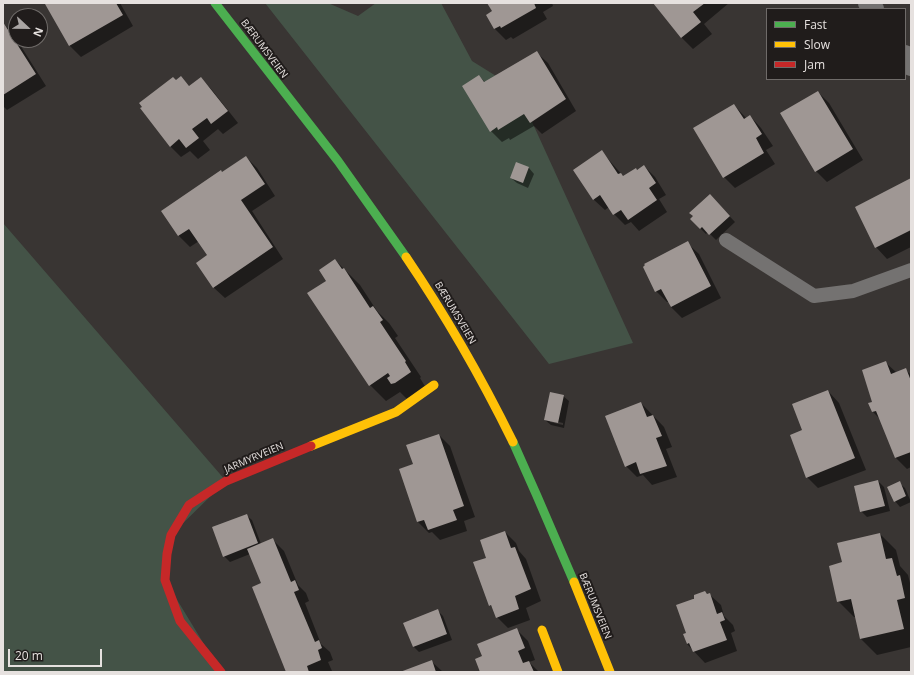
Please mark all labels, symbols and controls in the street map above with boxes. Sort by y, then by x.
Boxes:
north arrow [8,8,48,48]
legend [766,8,906,80]
text: Fast [804,16,827,33]
street label: BÆRUMSVEIEN [238,17,290,81]
text: N [30,25,47,39]
text: Slow [804,36,830,53]
text: Jam [804,56,825,73]
street label: BÆRUMSVEIEN [432,280,478,346]
street label: JARMYRVEIEN [223,440,285,476]
street label: BÆRUMSVEIEN [576,571,614,641]
scale bar [10,641,104,667]
text: 20 m [15,647,43,664]

